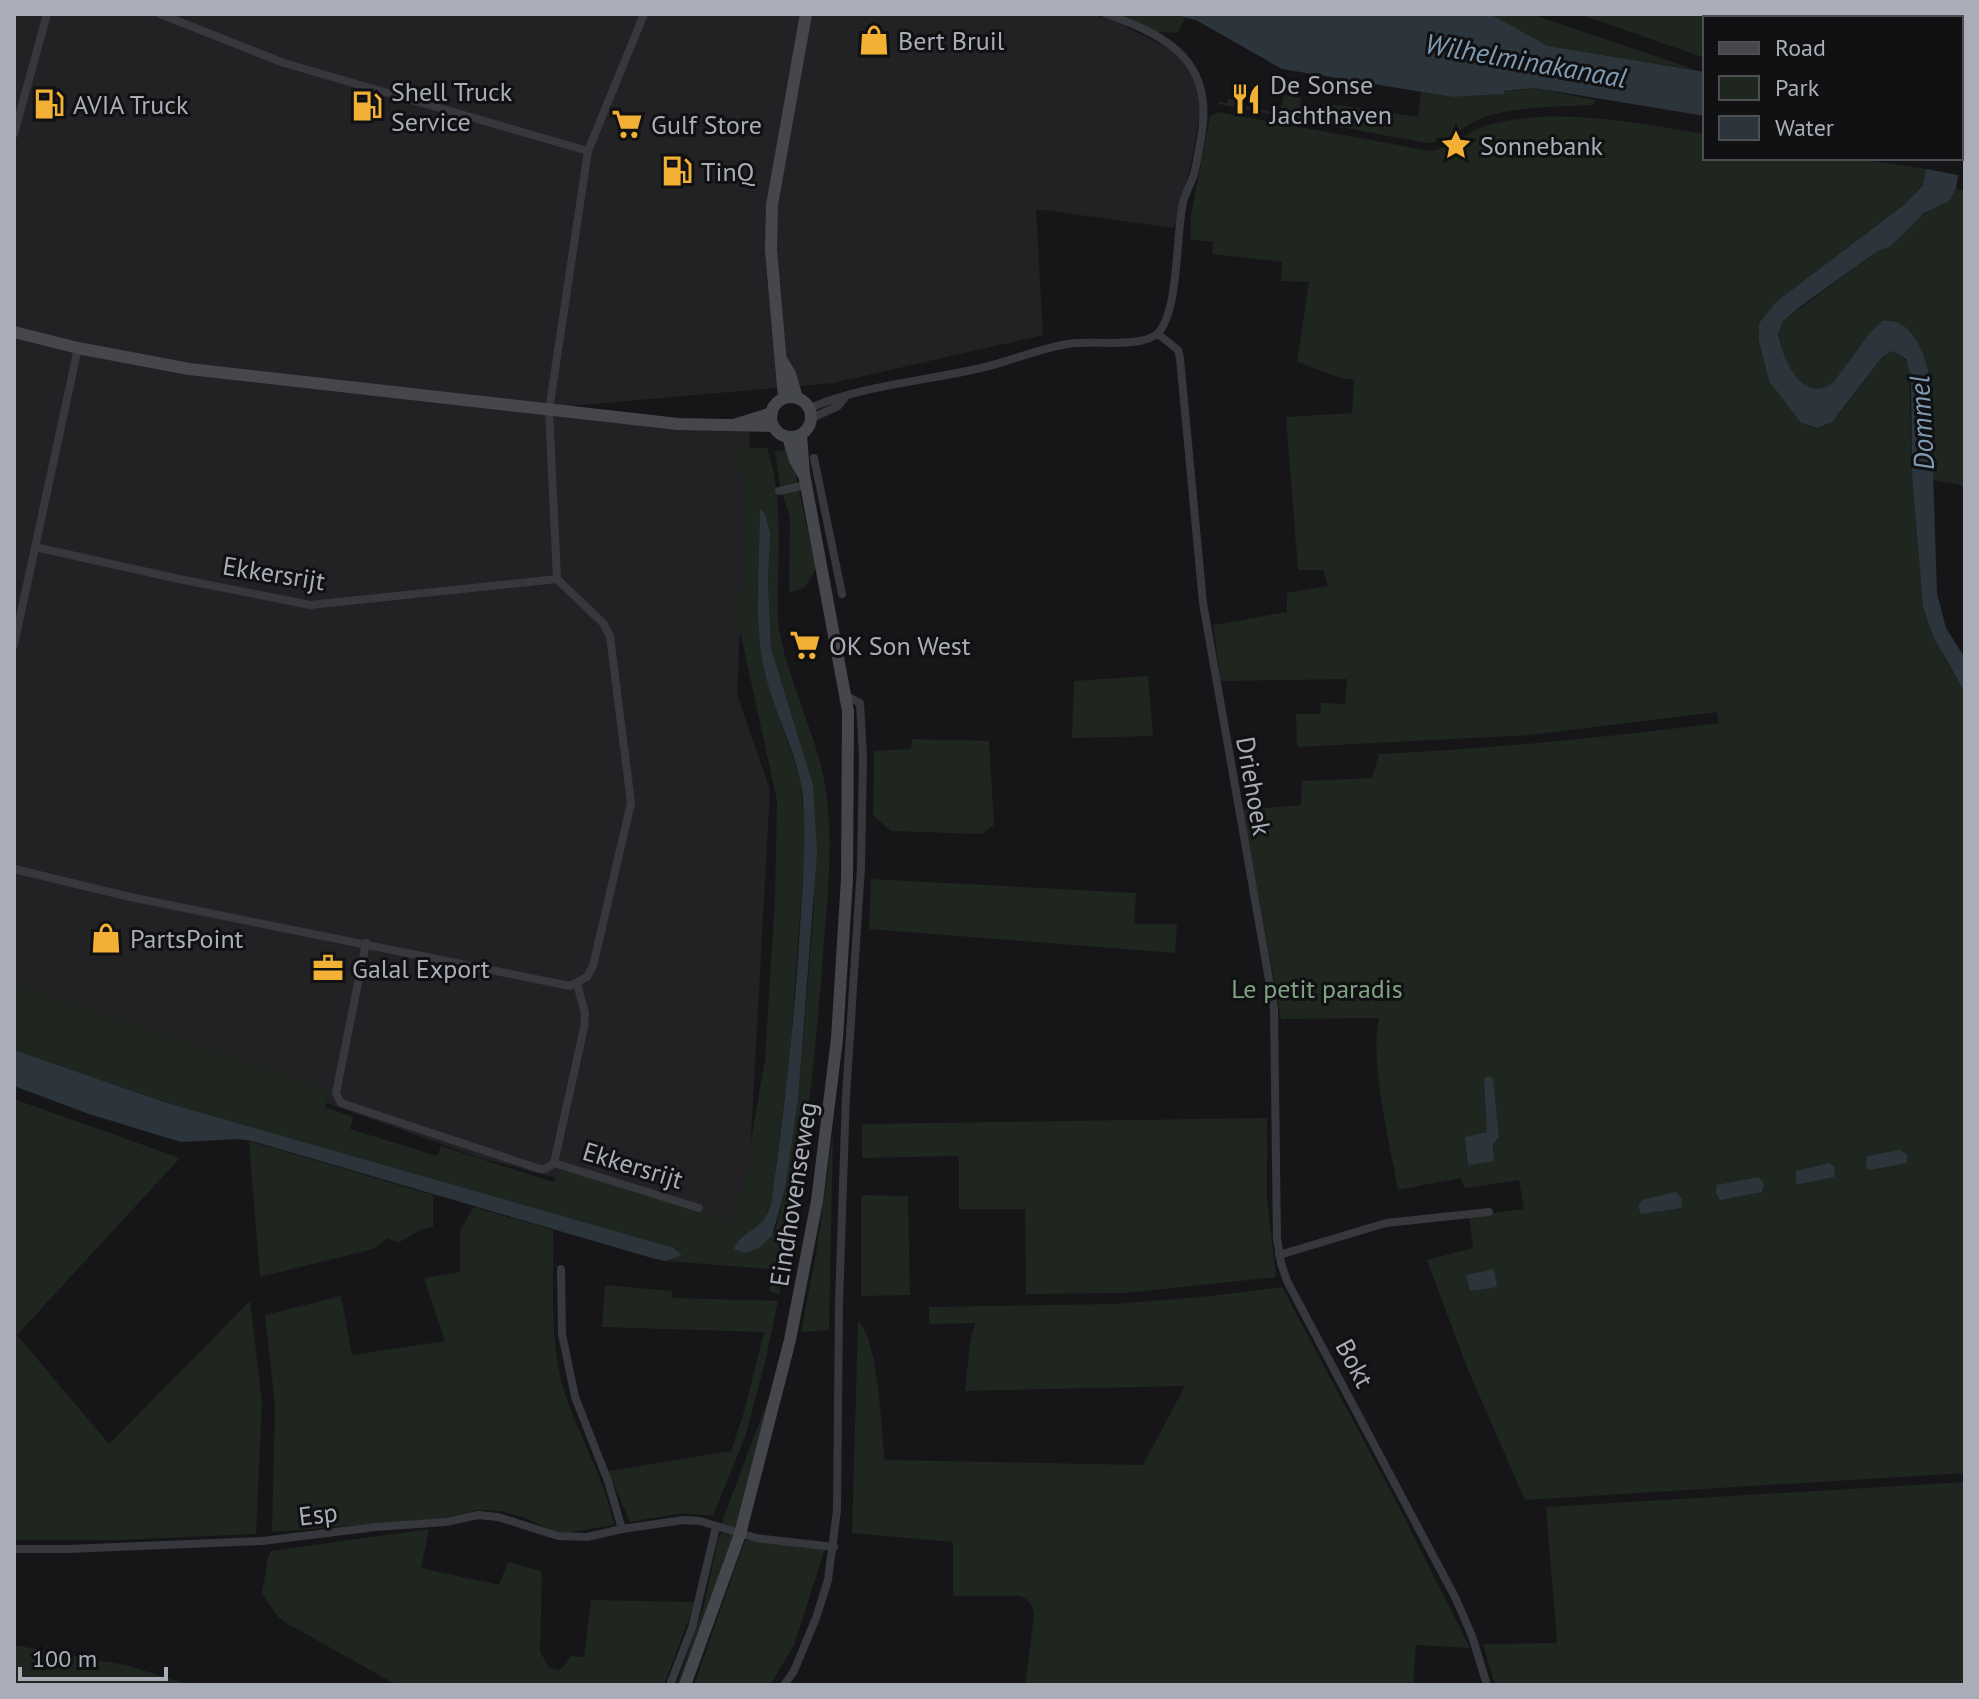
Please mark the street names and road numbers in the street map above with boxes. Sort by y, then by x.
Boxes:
street label: Ekkersrijt [221,549,328,597]
street label: Driehoek [1229,734,1279,839]
street label: Eindhovenseweg [762,1099,824,1289]
street label: Ekkersrijt [579,1134,687,1196]
street label: Bokt [1329,1333,1381,1393]
street label: Esp [297,1495,339,1533]

